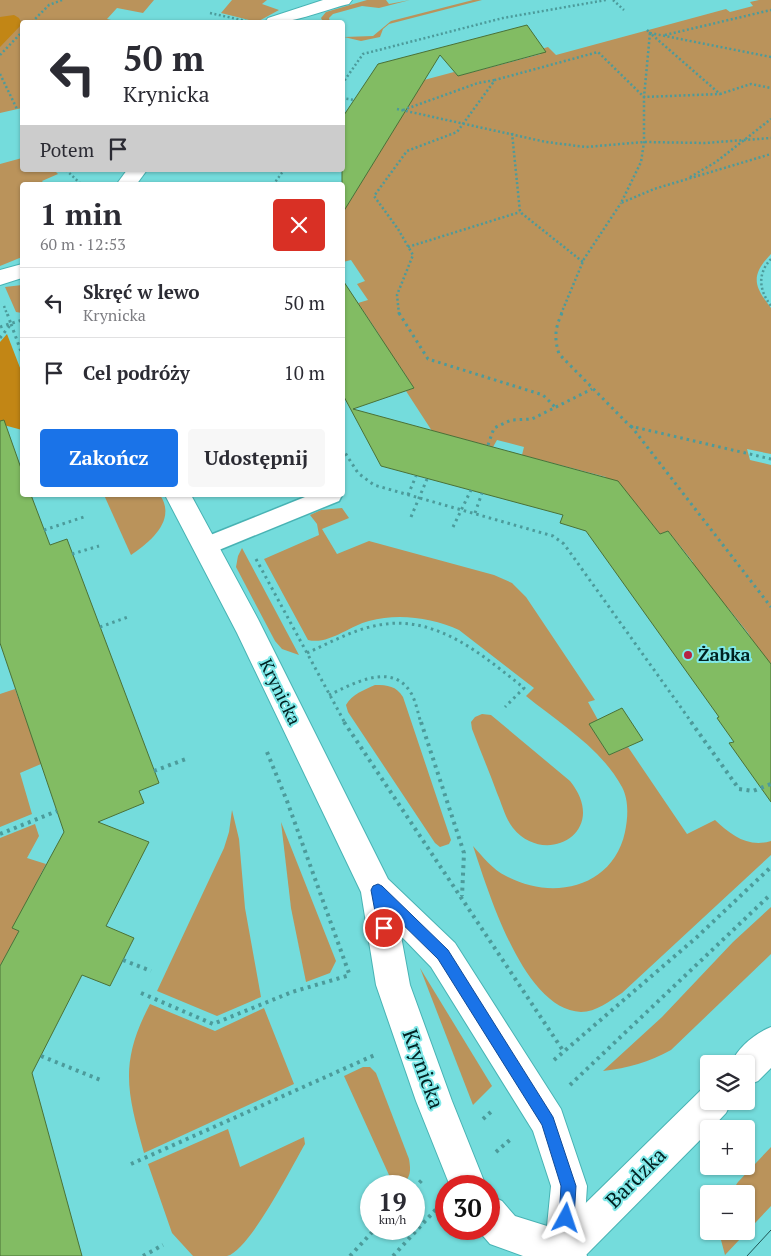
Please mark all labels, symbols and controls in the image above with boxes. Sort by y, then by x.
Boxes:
text: 50 m [123,35,204,81]
icon: left [40,40,105,105]
text: Krynicka [123,79,210,108]
icon: arrive [104,135,132,163]
text: Potem [40,137,94,162]
text: 1 min [40,194,122,234]
button: close [273,199,325,251]
text: 60 m · 12:53 [40,233,126,255]
text: Skręć w lewo [83,279,200,304]
icon: left [40,289,68,317]
text: 50 m [284,290,325,315]
text: Krynicka [83,304,146,326]
icon: arrive [40,359,68,387]
text: Cel podróży [83,360,190,385]
text: 10 m [284,360,325,385]
button: Zakończ [40,429,178,487]
button: Udostępnij [188,429,325,487]
place label: Żabka [698,642,751,666]
marker: Żabka [682,649,694,661]
street label: Krynicka [255,654,307,729]
pin [363,907,405,949]
icon: arrive [370,914,398,942]
street label: Krynicka [397,1025,451,1113]
map controls [700,1055,755,1240]
button: layers [700,1055,755,1110]
button: + [700,1120,755,1175]
street label: Bardzka [599,1141,672,1214]
speed limit sign: 30 [435,1175,500,1240]
text: 19 [378,1185,407,1218]
button: − [700,1185,755,1240]
position arrow [539,1191,591,1243]
text: km/h [379,1212,406,1227]

